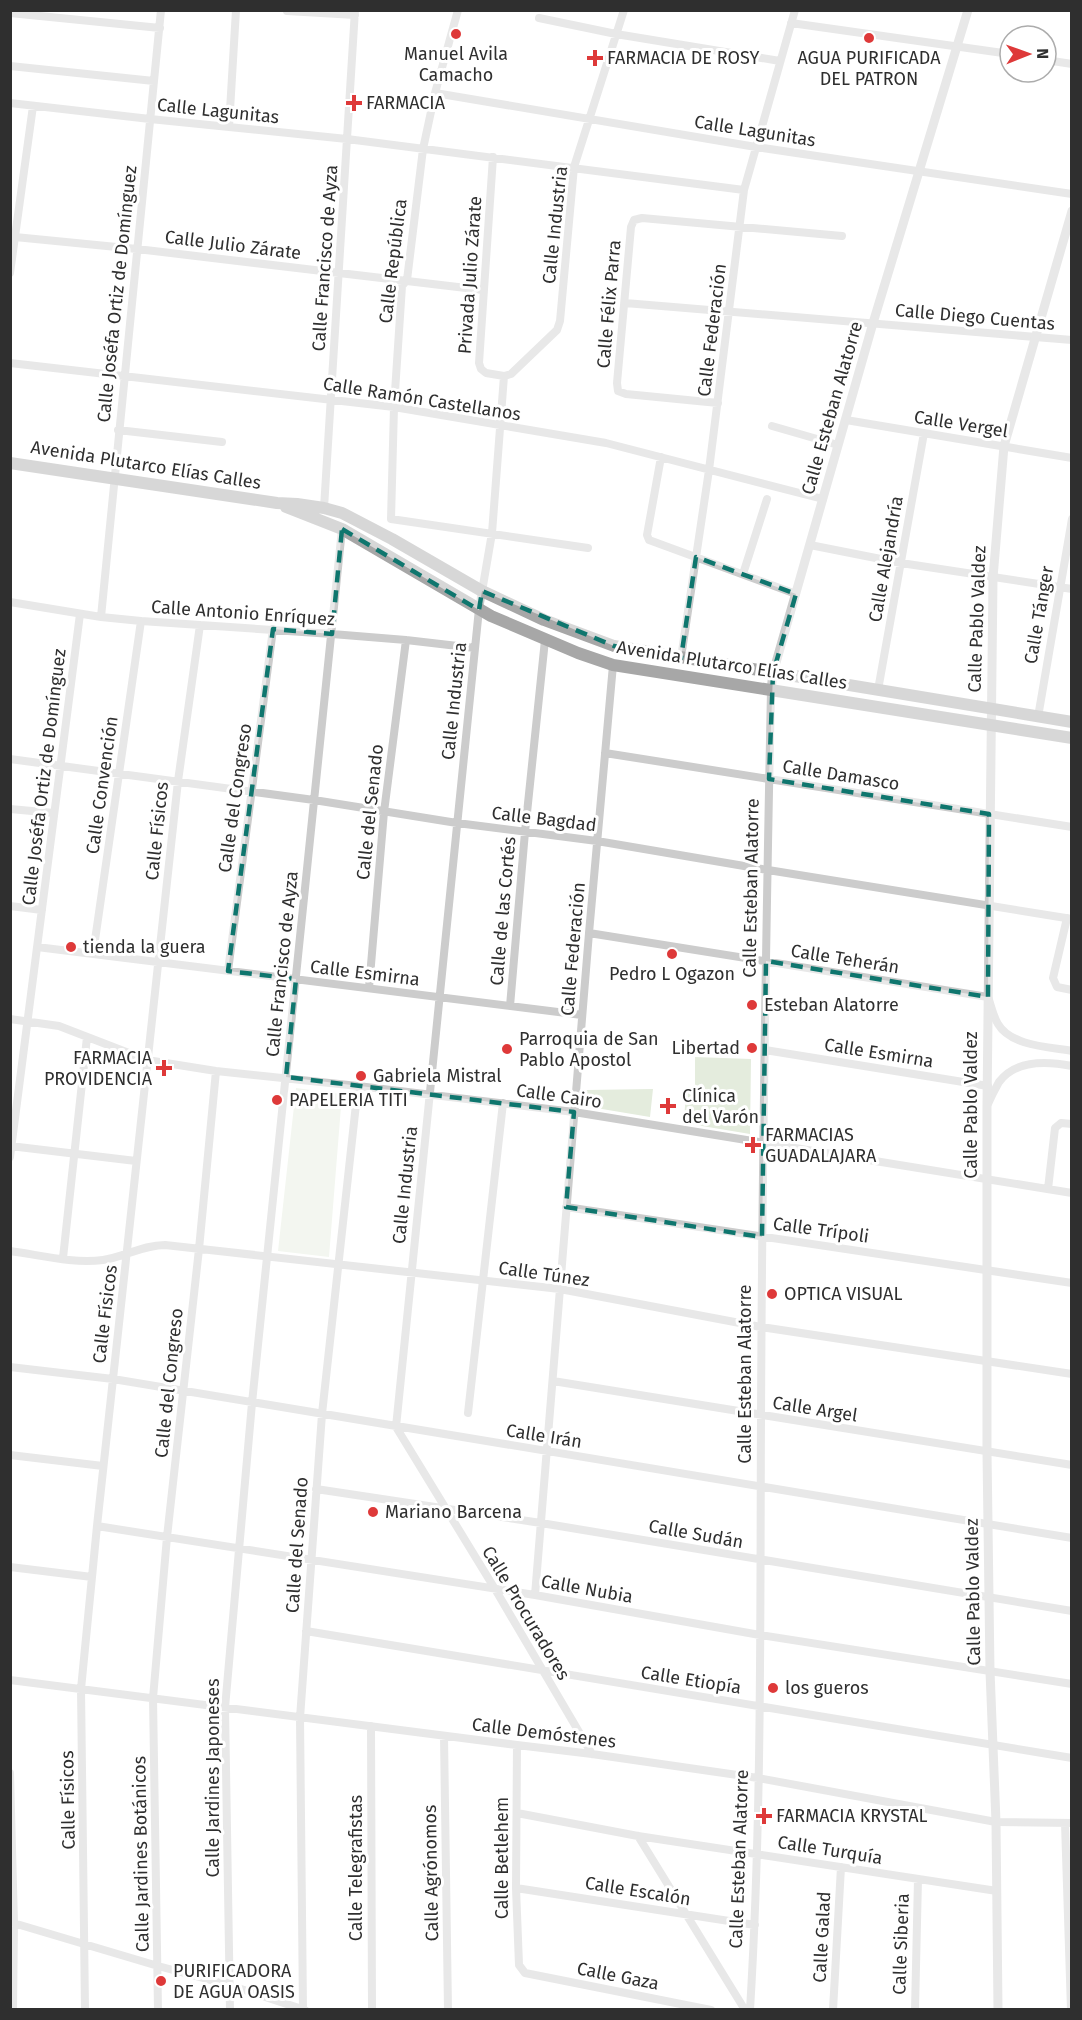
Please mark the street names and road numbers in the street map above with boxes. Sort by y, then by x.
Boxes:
street label: Calle Lagunitas [156,94,280,128]
street label: Calle Lagunitas [693,111,817,151]
street label: Calle Joséfa Ortiz de Domínguez [93,164,141,424]
street label: Calle Francisco de Ayza [308,164,342,352]
street label: Calle Industria [538,165,572,285]
street label: Privada Julio Zárate [453,195,487,355]
street label: Calle República [374,197,412,325]
street label: Calle Julio Zárate [164,226,302,264]
street label: Calle Félix Parra [592,239,626,369]
street label: Calle Federación [693,262,731,398]
street label: Calle Diego Cuentas [894,299,1056,335]
street label: Calle Esteban Alatorre [797,319,867,497]
street label: Calle Ramón Castellanos [322,372,522,426]
street label: Calle Vergel [912,406,1010,442]
street label: Avenida Plutarco Elías Calles [29,436,263,494]
street label: Calle Alejandría [864,494,908,624]
street label: Calle Pablo Valdez [963,545,991,693]
street label: Calle Tánger [1020,564,1058,666]
street label: Calle Antonio Enríquez [151,596,336,630]
street label: Avenida Plutarco Elías Calles [615,636,849,694]
street label: Calle Industria [437,641,471,761]
street label: Calle Joséfa Ortiz de Domínguez [17,647,71,907]
street label: Calle Convención [81,715,123,855]
street label: Calle del Congreso [214,722,256,874]
street label: Calle del Senado [352,743,388,881]
street label: Calle Damasco [781,755,901,795]
street label: Calle Físicos [141,781,173,881]
street label: Calle Esteban Alatorre [738,798,764,978]
street label: Calle Bagdad [490,802,598,836]
street label: Calle de las Cortés [486,836,520,986]
street label: Calle Francisco de Ayza [261,870,303,1058]
street label: Calle Federación [556,881,590,1017]
street label: Calle Teherán [789,940,901,978]
street label: Calle Esmirna [309,955,421,991]
street label: Calle Pablo Valdez [960,1031,982,1179]
street label: Calle Esmirna [823,1034,935,1072]
street label: Calle Cairo [515,1079,603,1113]
street label: Calle Industria [388,1125,422,1245]
street label: Calle Trípoli [771,1212,871,1248]
street label: Calle Túnez [497,1257,591,1291]
street label: Calle Físicos [88,1263,122,1365]
street label: Calle Esteban Alatorre [734,1284,756,1464]
street label: Calle del Congreso [150,1307,188,1459]
street label: Calle Argel [771,1391,859,1427]
street label: Calle Irán [504,1419,584,1453]
street label: Calle del Senado [281,1476,313,1614]
street label: Calle Sudán [647,1515,745,1553]
street label: Calle Pablo Valdez [961,1518,985,1666]
street label: Calle Procuradores [477,1542,575,1684]
street label: Calle Nubia [539,1570,635,1608]
street label: Calle Etiopía [639,1661,743,1699]
street label: Calle Jardines Japoneses [202,1678,224,1878]
street label: Calle Demóstenes [471,1713,617,1753]
street label: Calle Físicos [56,1750,80,1850]
street label: Calle Jardines Botánicos [128,1756,154,1952]
street label: Calle Esteban Alatorre [725,1769,753,1949]
street label: Calle Telegrafistas [345,1795,367,1941]
street label: Calle Betlehem [491,1797,513,1919]
street label: Calle Agrónomos [419,1805,443,1941]
street label: Calle Turquía [776,1831,884,1869]
street label: Calle Escalón [584,1872,692,1910]
street label: Calle Galad [809,1891,835,1983]
street label: Calle Siberia [888,1893,914,1995]
street label: Calle Gaza [575,1957,661,1995]

